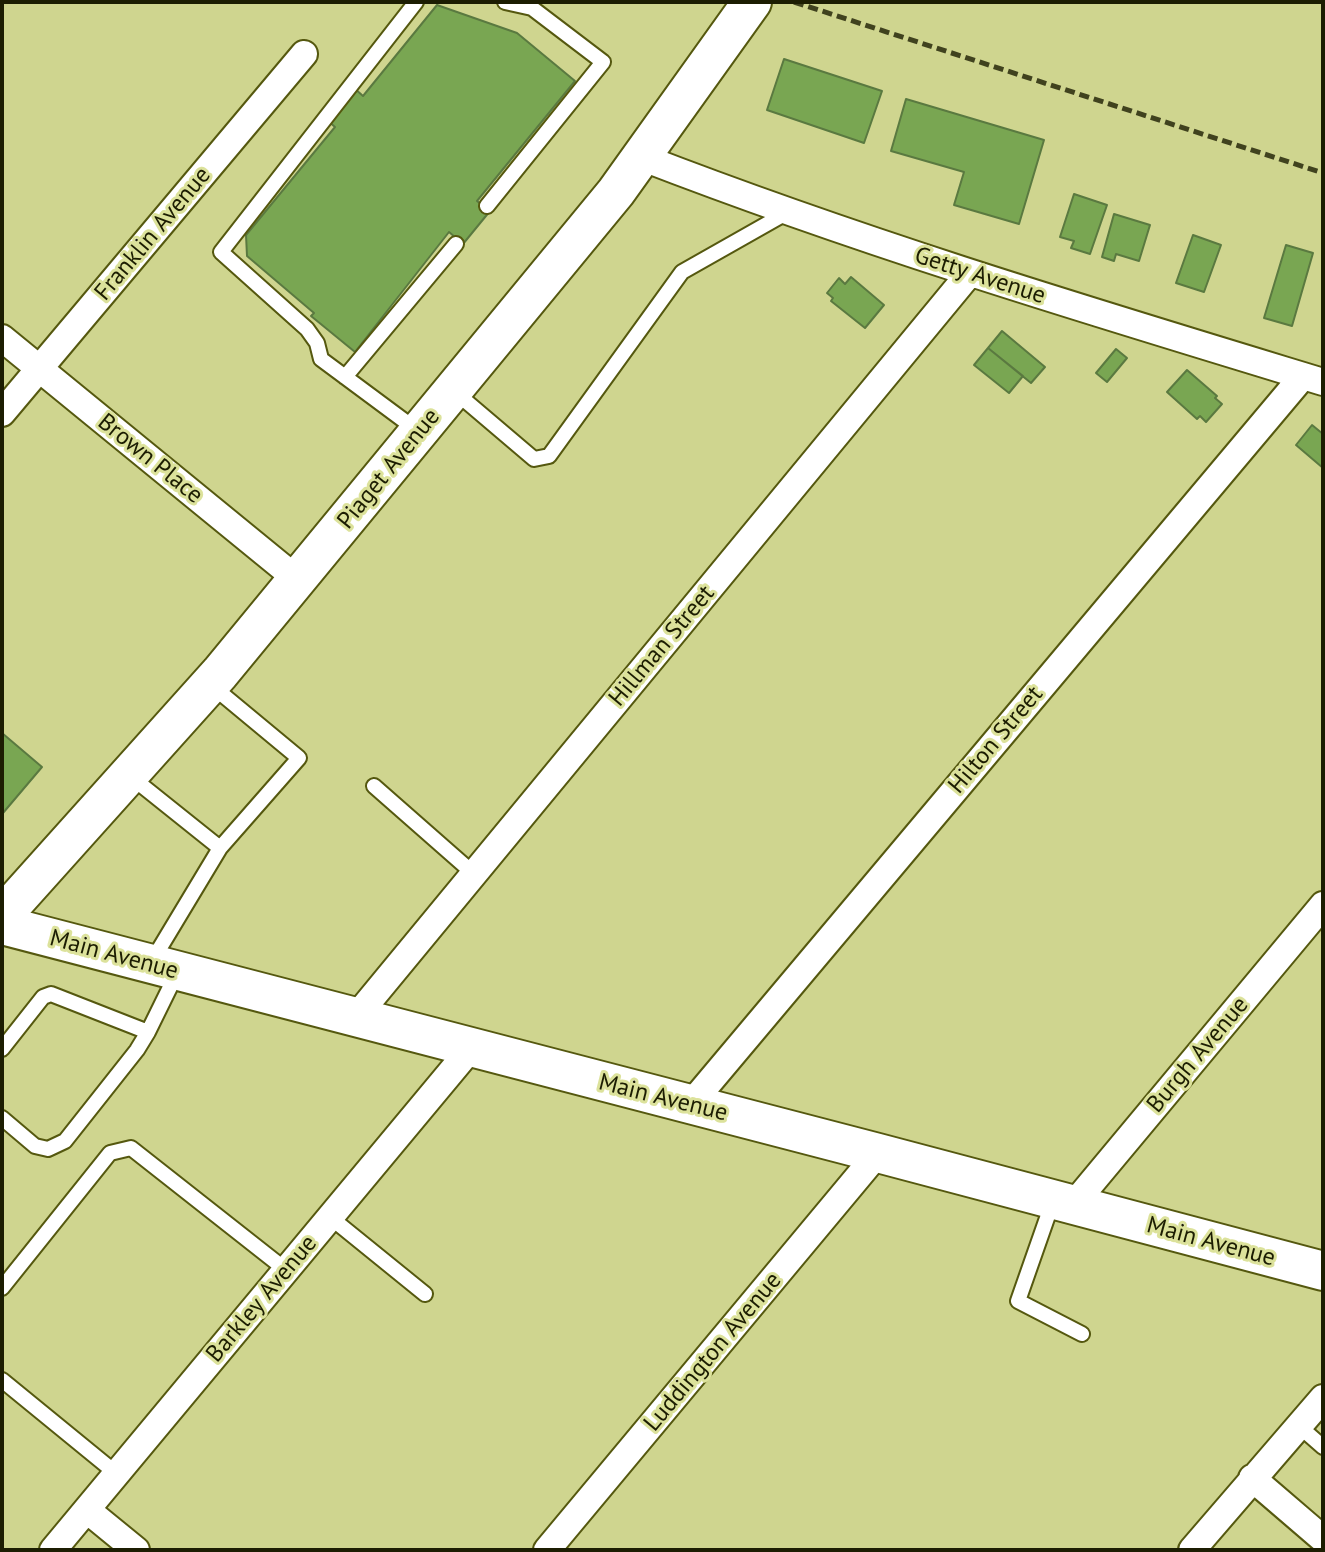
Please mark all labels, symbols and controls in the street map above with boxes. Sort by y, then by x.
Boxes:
street label: Franklin Avenue [89,162,217,306]
street label: Getty Avenue [911,241,1049,311]
street label: Piaget Avenue [332,403,446,535]
street label: Brown Place [92,408,208,510]
street label: Hillman Street [603,580,721,712]
street label: Hilton Street [943,681,1049,799]
street label: Main Avenue [47,924,181,986]
street label: Burgh Avenue [1141,991,1255,1119]
street label: Main Avenue [596,1068,730,1128]
street label: Main Avenue [1144,1211,1278,1273]
street label: Barkley Avenue [201,1230,323,1368]
street label: Luddington Avenue [638,1267,788,1437]

